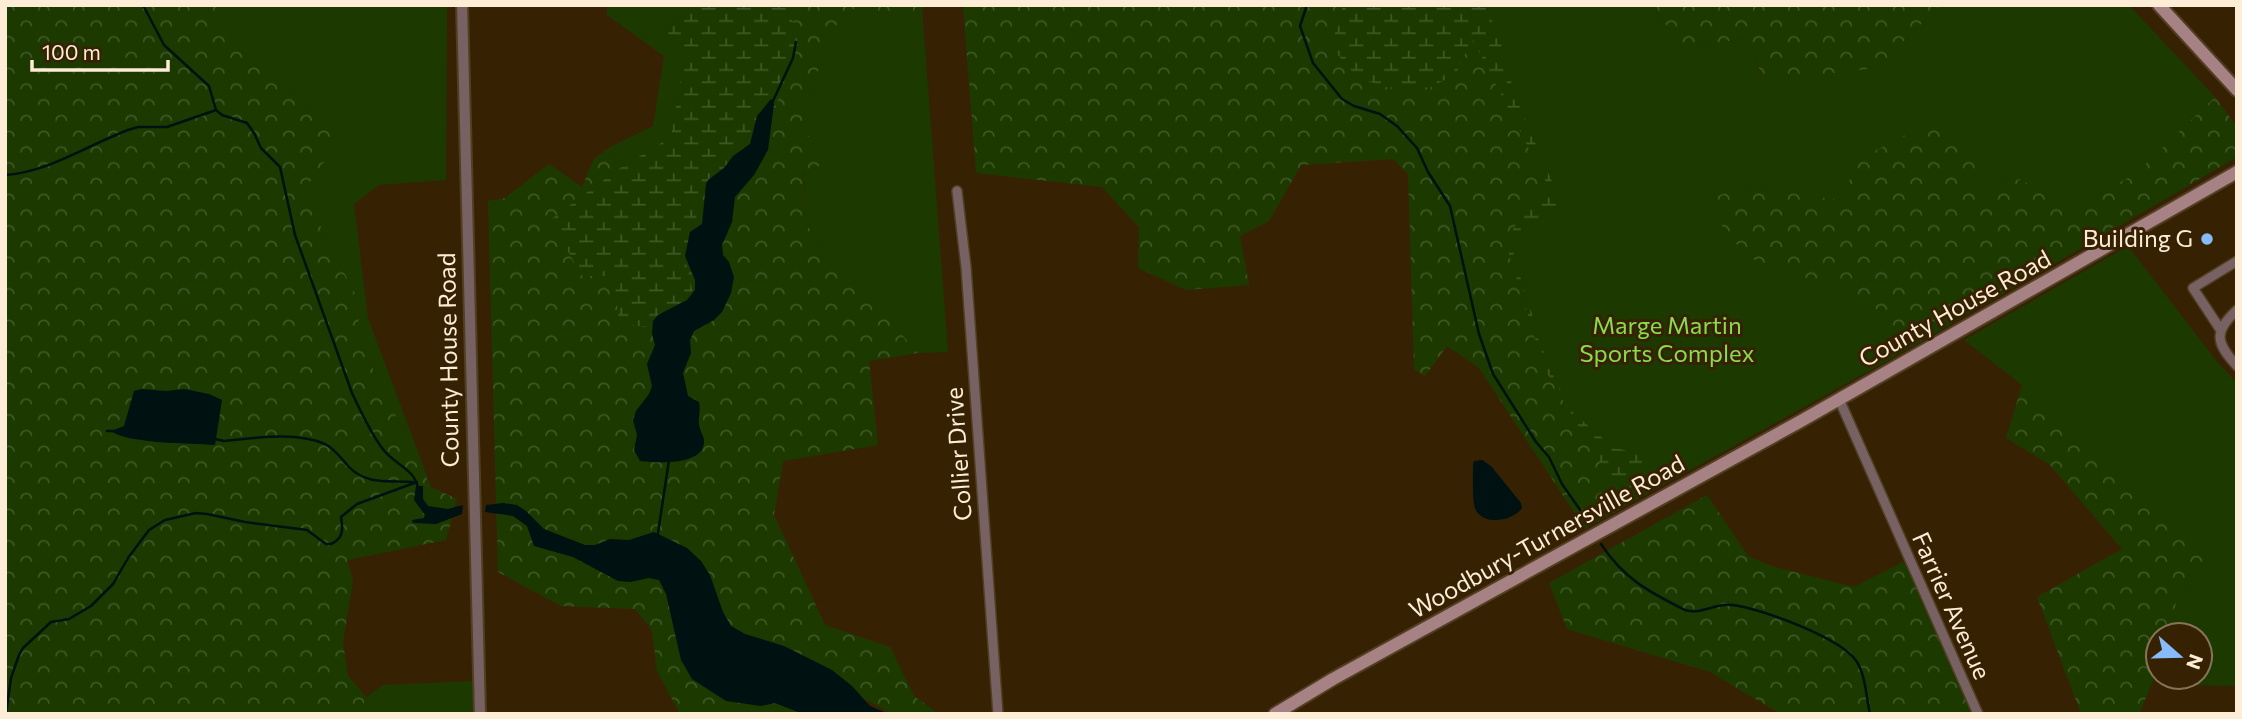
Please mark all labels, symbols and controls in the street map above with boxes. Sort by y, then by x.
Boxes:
scale bar [32,28,168,72]
text: 100 m [42,39,101,64]
place label: Building G [2083,223,2193,252]
marker: Building G [2199,231,2215,247]
street label: County House Road [1853,243,2055,372]
street label: County House Road [431,252,464,468]
park label: Marge Martin Sports Complex [1580,310,1755,367]
street label: Collier Drive [938,386,977,522]
street label: Woodbury-Turnersville Road [1404,448,1689,624]
street label: Farrier Avenue [1907,527,1998,683]
north arrow [2144,621,2214,691]
text: N [2182,651,2209,673]

